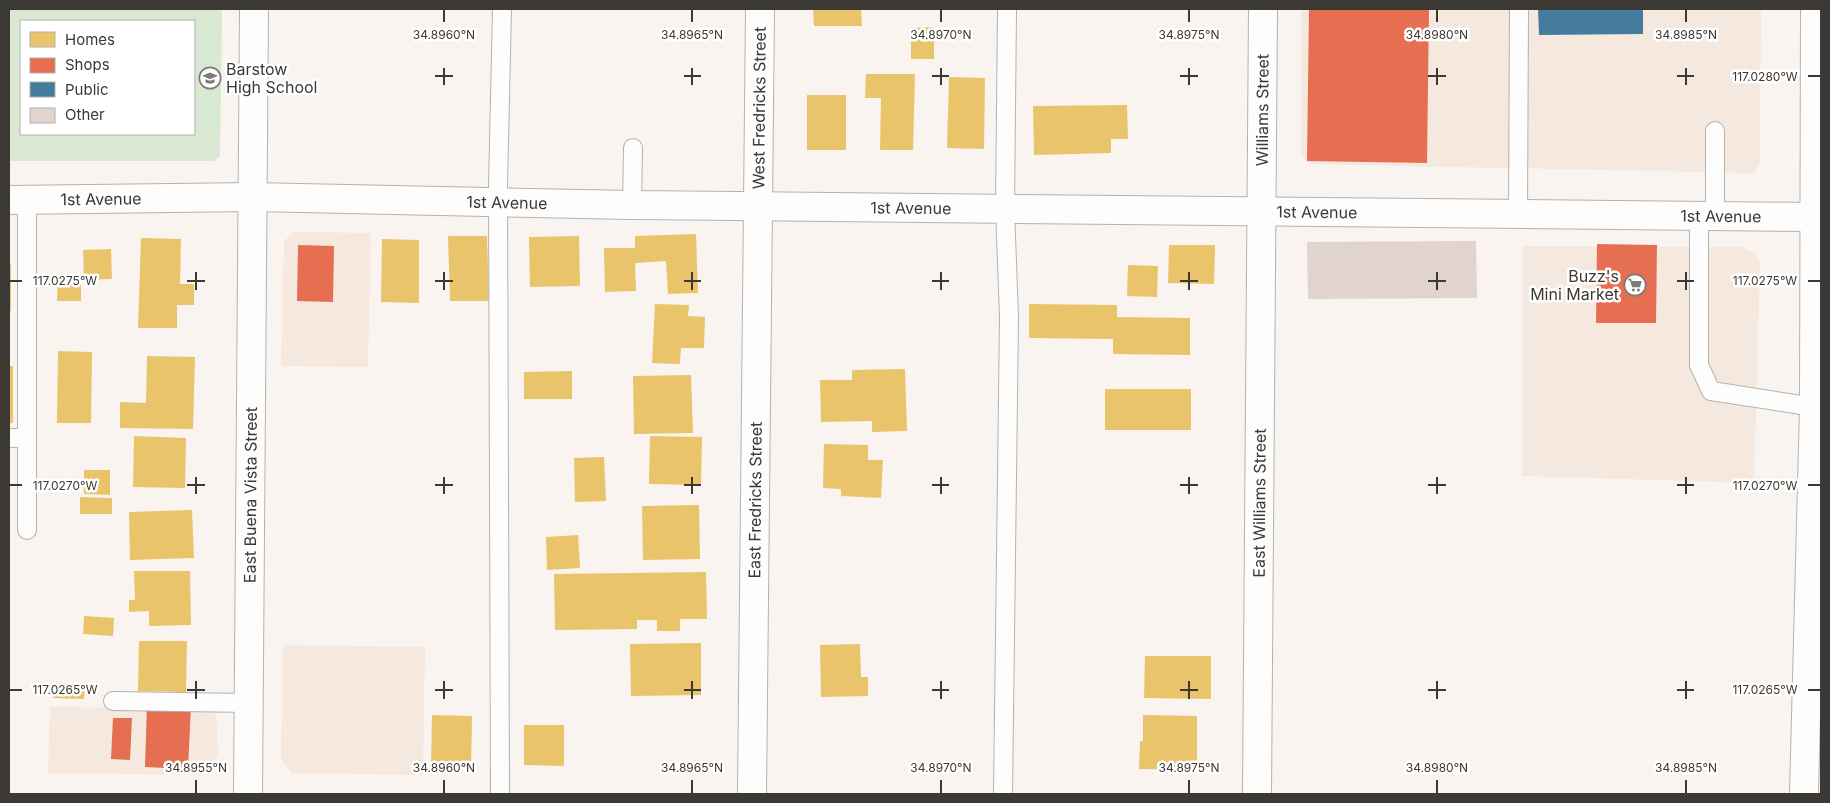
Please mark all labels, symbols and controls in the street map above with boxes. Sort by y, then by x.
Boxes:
legend [20,20,195,135]
text: 34.8960°N [413,27,475,42]
text: 34.8965°N [661,27,723,42]
street label: West Fredricks Street [748,27,770,189]
text: 34.8970°N [910,27,972,42]
text: 34.8975°N [1158,27,1220,42]
text: 34.8980°N [1406,27,1468,42]
text: 34.8985°N [1655,27,1717,42]
text: Homes [65,30,115,49]
street label: Williams Street [1252,54,1273,166]
text: Shops [65,55,110,74]
place label: Barstow High School [226,59,317,97]
school or university icon: Barstow High School [198,66,222,90]
text: 117.0280°W [1732,69,1798,84]
text: Public [65,80,108,99]
text: Other [65,105,105,124]
street label: 1st Avenue [60,188,142,209]
street label: 1st Avenue [466,192,548,213]
street label: 1st Avenue [870,197,951,218]
street label: 1st Avenue [1276,202,1357,222]
street label: 1st Avenue [1680,206,1761,226]
place label: Buzz's Mini Market [1530,266,1619,304]
text: 117.0275°W [33,273,97,288]
supermarket icon: Buzz's Mini Market [1623,273,1647,297]
text: 117.0275°W [1733,273,1797,288]
street label: East Buena Vista Street [240,407,261,583]
street label: East Fredricks Street [744,421,766,579]
street label: East Williams Street [1249,428,1270,578]
text: 117.0270°W [33,478,97,493]
text: 117.0270°W [1733,478,1797,493]
text: 117.0265°W [32,682,98,697]
text: 117.0265°W [1732,682,1798,697]
text: 34.8955°N [165,760,227,775]
text: 34.8960°N [413,760,475,775]
text: 34.8965°N [661,760,723,775]
text: 34.8970°N [910,760,972,775]
text: 34.8975°N [1158,760,1220,775]
text: 34.8980°N [1406,760,1468,775]
text: 34.8985°N [1655,760,1717,775]

